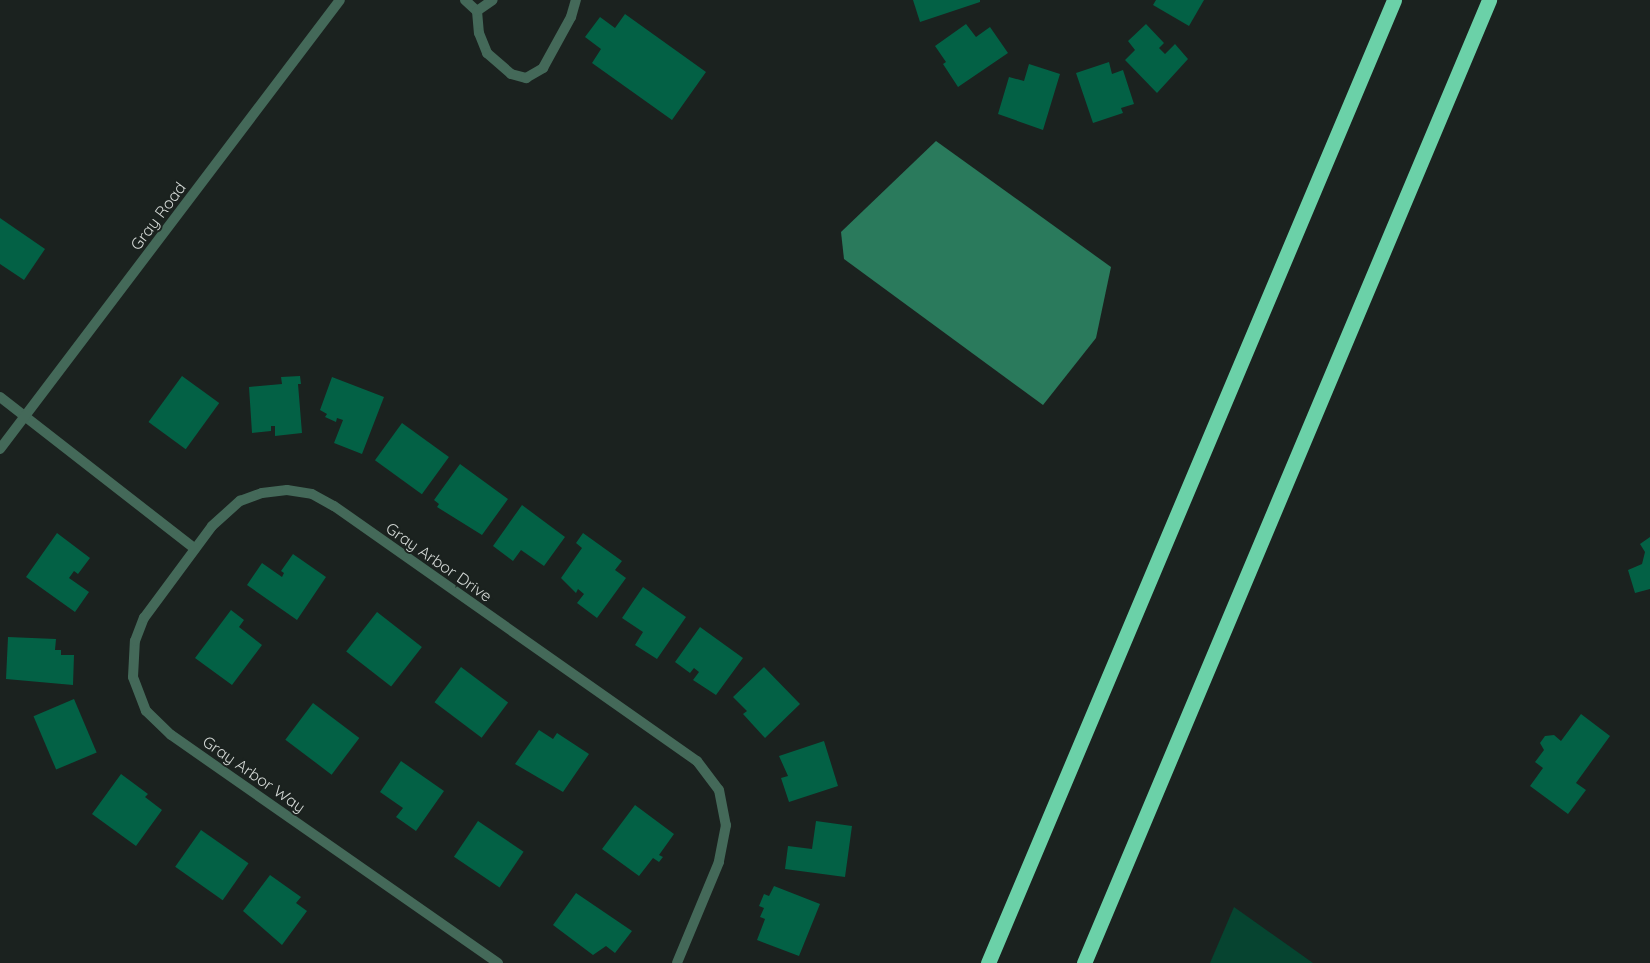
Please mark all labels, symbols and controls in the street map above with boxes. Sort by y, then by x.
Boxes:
street label: Gray Road [126,178,190,254]
street label: Gray Arbor Drive [382,518,496,606]
street label: Gray Arbor Way [199,732,309,816]

